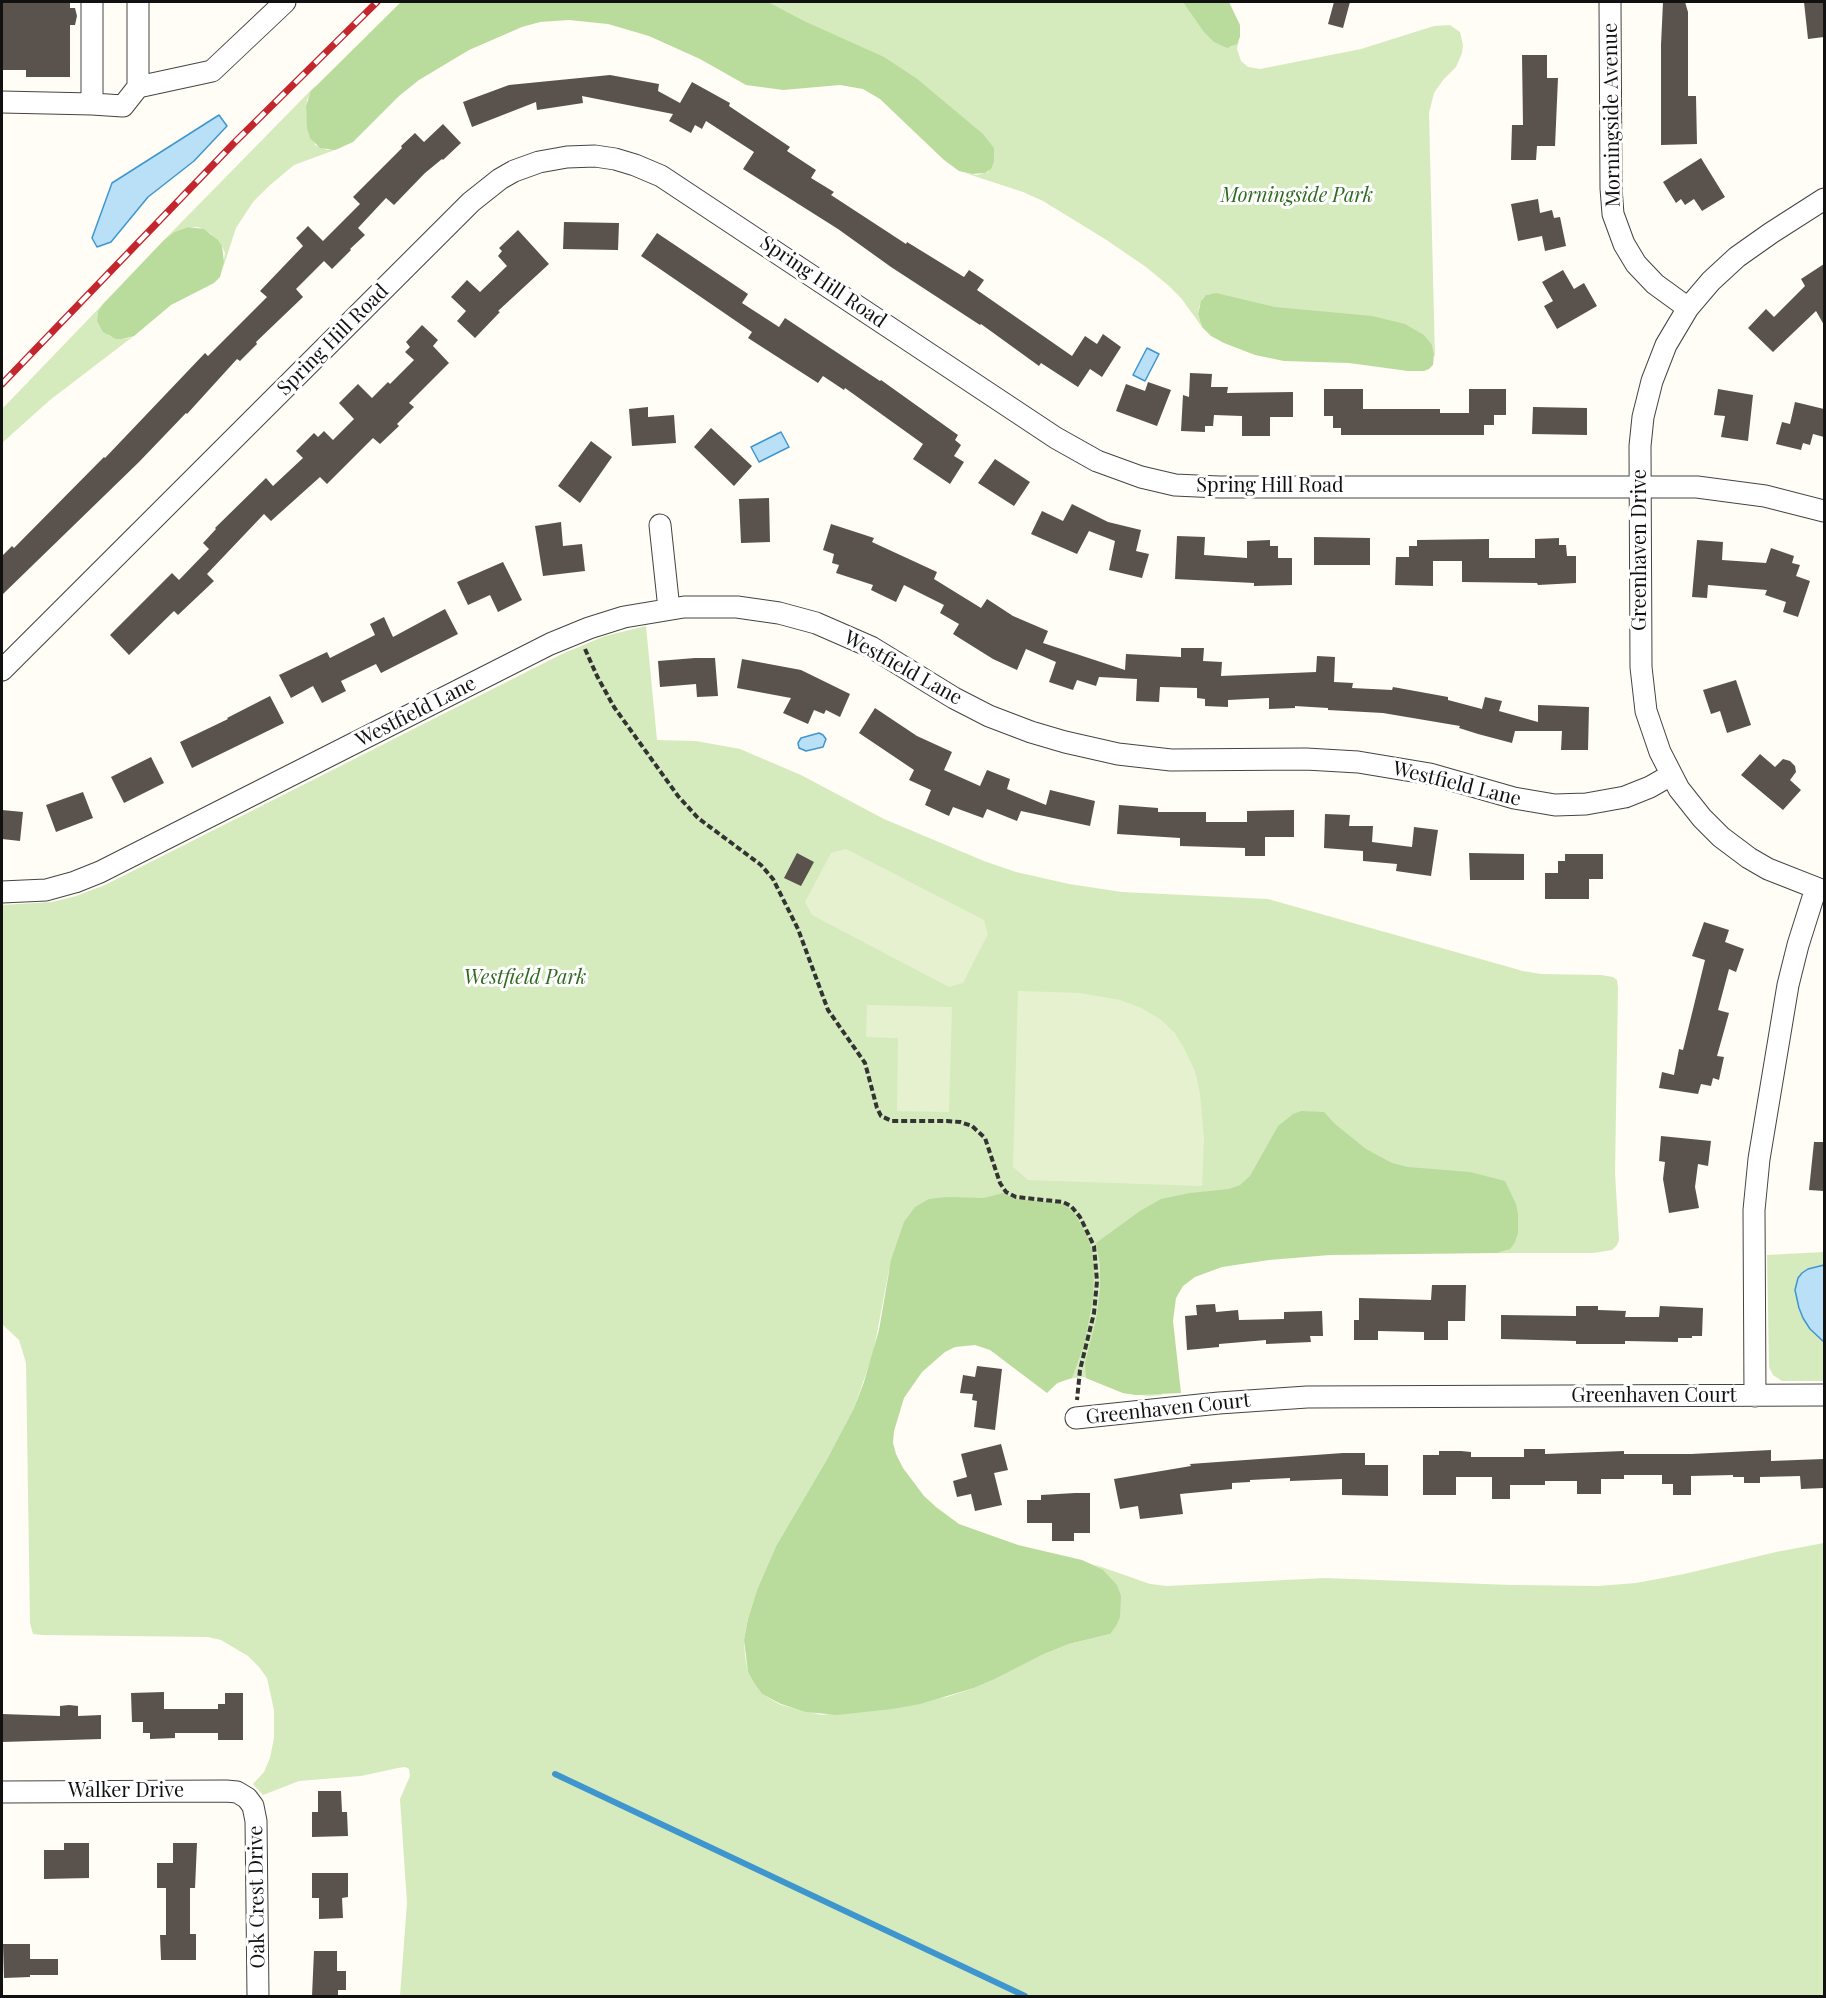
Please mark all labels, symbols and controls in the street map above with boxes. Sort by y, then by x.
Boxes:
street label: Morningside Avenue [1598,23,1626,207]
park label: Morningside Park [1221,184,1373,208]
street label: Spring Hill Road [755,231,891,333]
street label: Spring Hill Road [272,279,394,401]
street label: Greenhaven Drive [1628,469,1652,631]
street label: Spring Hill Road [1196,474,1344,498]
street label: Westfield Lane [840,626,966,710]
street label: Westfield Lane [352,672,480,752]
street label: Westfield Lane [1390,756,1524,812]
park label: Westfield Park [464,966,586,990]
street label: Greenhaven Court [1571,1384,1737,1408]
street label: Greenhaven Court [1085,1388,1251,1430]
street label: Walker Drive [68,1779,184,1803]
street label: Oak Crest Drive [244,1825,270,1969]

